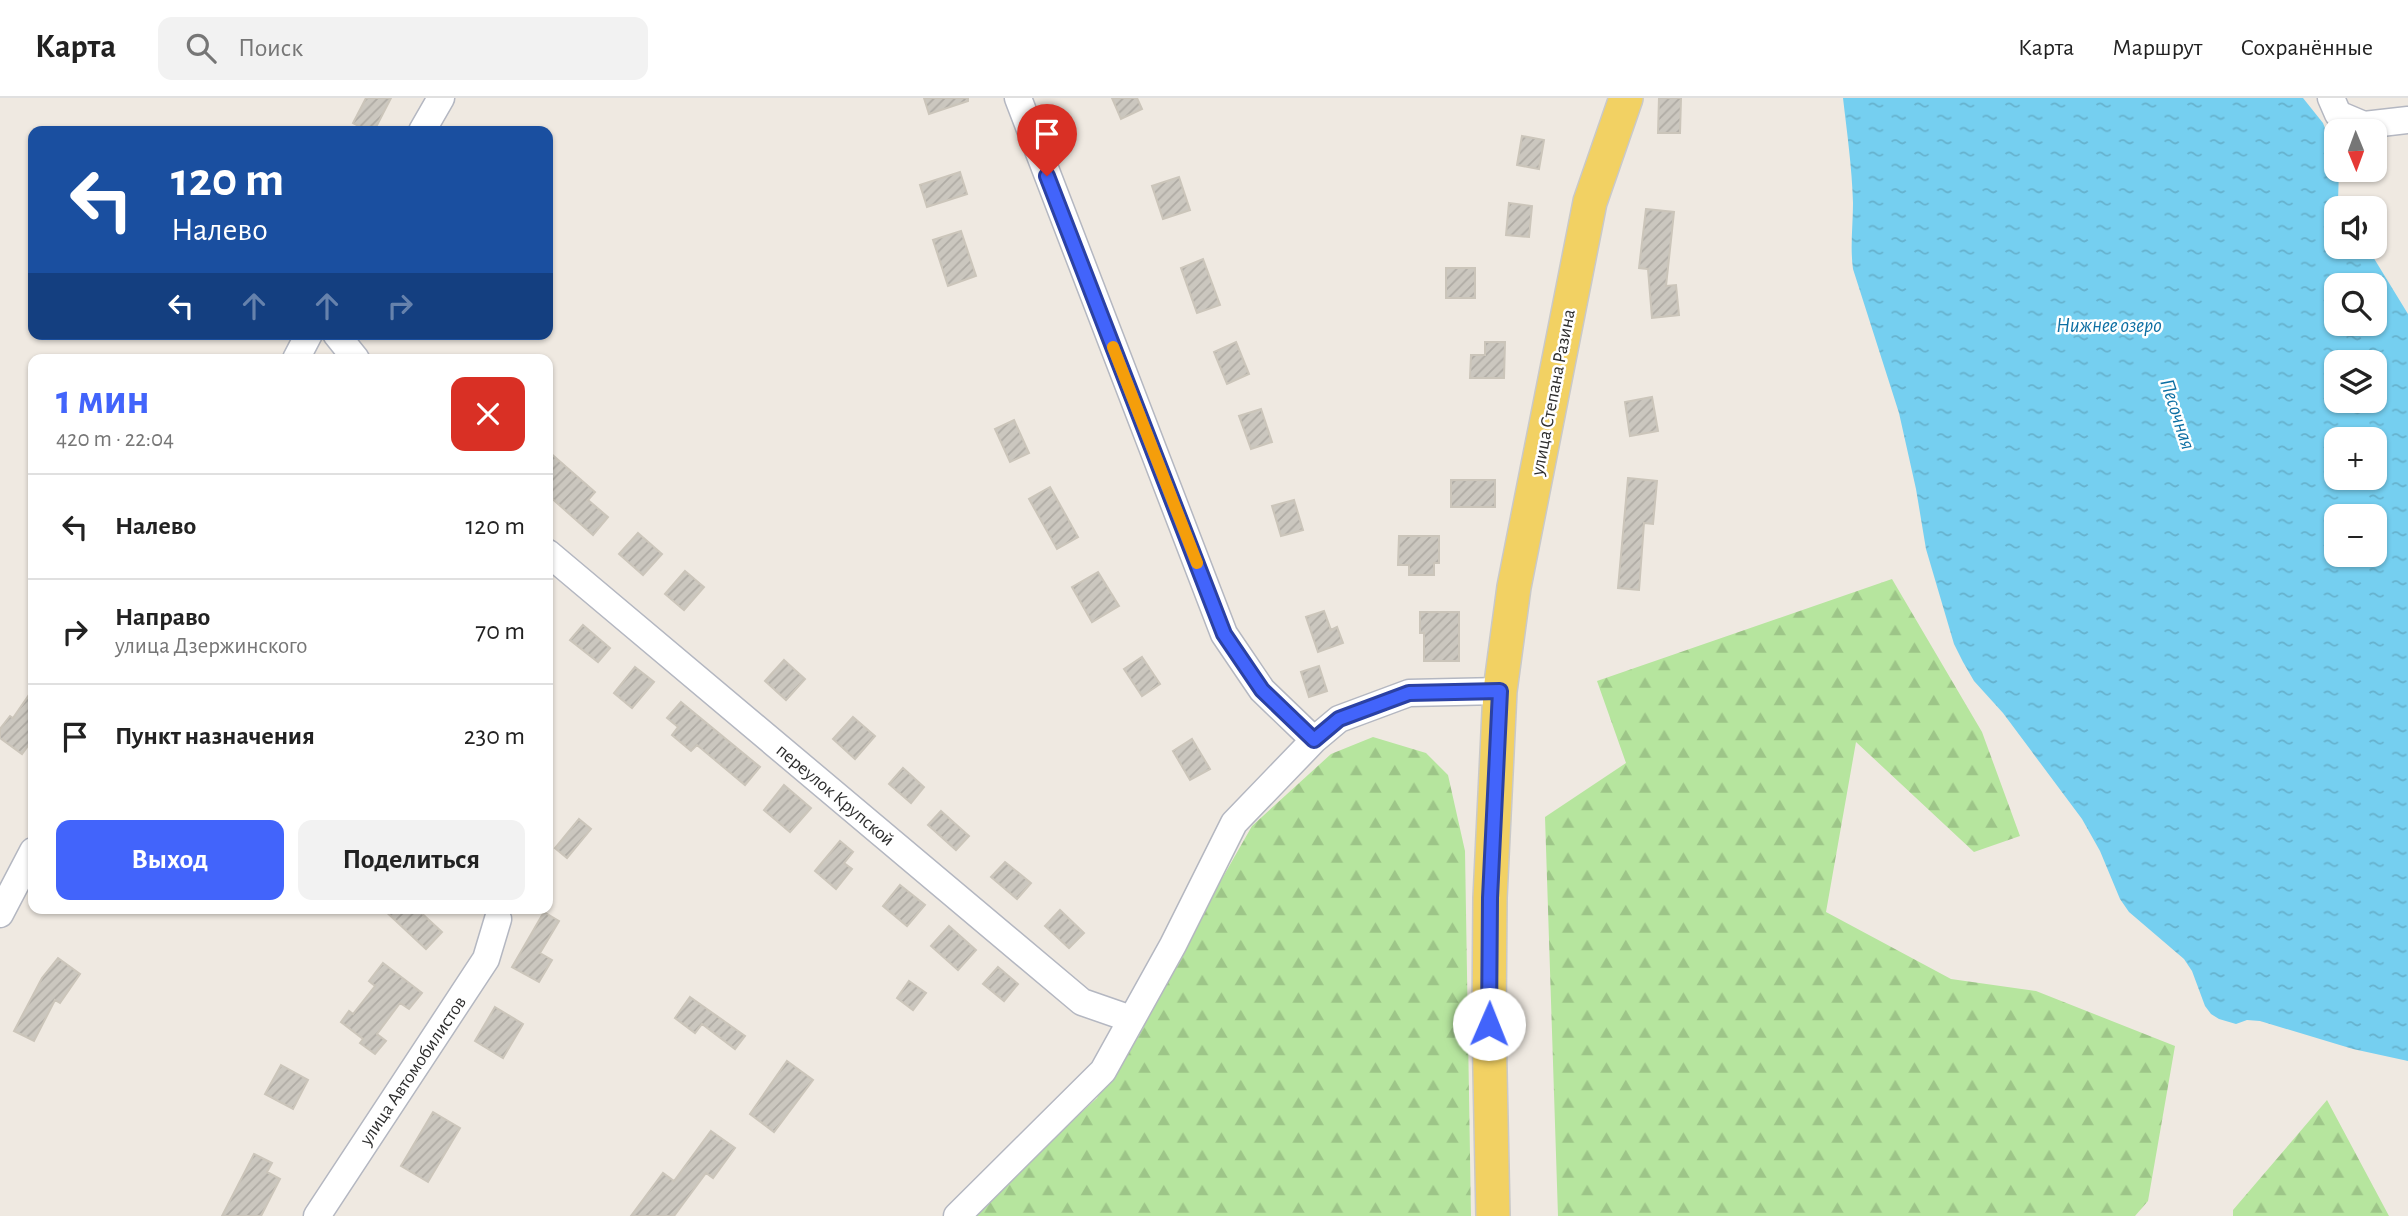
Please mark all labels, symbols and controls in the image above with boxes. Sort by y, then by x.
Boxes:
search box [158,17,648,80]
icon: search [182,29,220,67]
text: Карта [35,31,116,64]
text: Поиск [238,35,303,61]
text: Карта [2018,36,2074,60]
text: Маршрут [2112,36,2202,60]
text: Сохранённые [2240,36,2373,60]
pin [1017,104,1077,176]
icon: arrive [1028,115,1066,153]
north arrow [2324,119,2387,182]
map controls [2324,119,2387,567]
icon: left [56,154,147,245]
text: 120 m [171,156,284,205]
button: sound [2324,196,2387,259]
text: Налево [171,214,268,246]
button: search [2324,273,2387,336]
icon: left [162,287,200,325]
icon: ahead [235,287,273,325]
icon: ahead [308,287,346,325]
icon: right [381,287,419,325]
street label: улица Степана Разина [1528,307,1579,478]
water label: Нижнее озеро [2056,315,2162,337]
button: layers [2324,350,2387,413]
water label: Песочная [2156,376,2199,452]
button: close [451,377,525,451]
text: 1 мин [56,379,150,421]
button: + [2324,427,2387,490]
text: 420 m · 22:04 [56,428,174,451]
button: − [2324,504,2387,567]
icon: left [56,508,94,546]
text: Налево [115,513,196,539]
text: 120 m [465,513,525,539]
text: Направо [115,604,210,630]
icon: right [56,613,94,651]
text: 70 m [475,618,525,644]
text: улица Дзержинского [115,635,307,658]
icon: arrive [56,718,94,756]
text: Пункт назначения [115,723,315,749]
text: 230 m [464,723,525,749]
street label: переулок Крупской [772,740,898,850]
button: Выход [56,820,284,900]
button: Поделиться [298,820,525,900]
position arrow [1452,987,1526,1061]
street label: улица Автомобилистов [356,993,470,1150]

